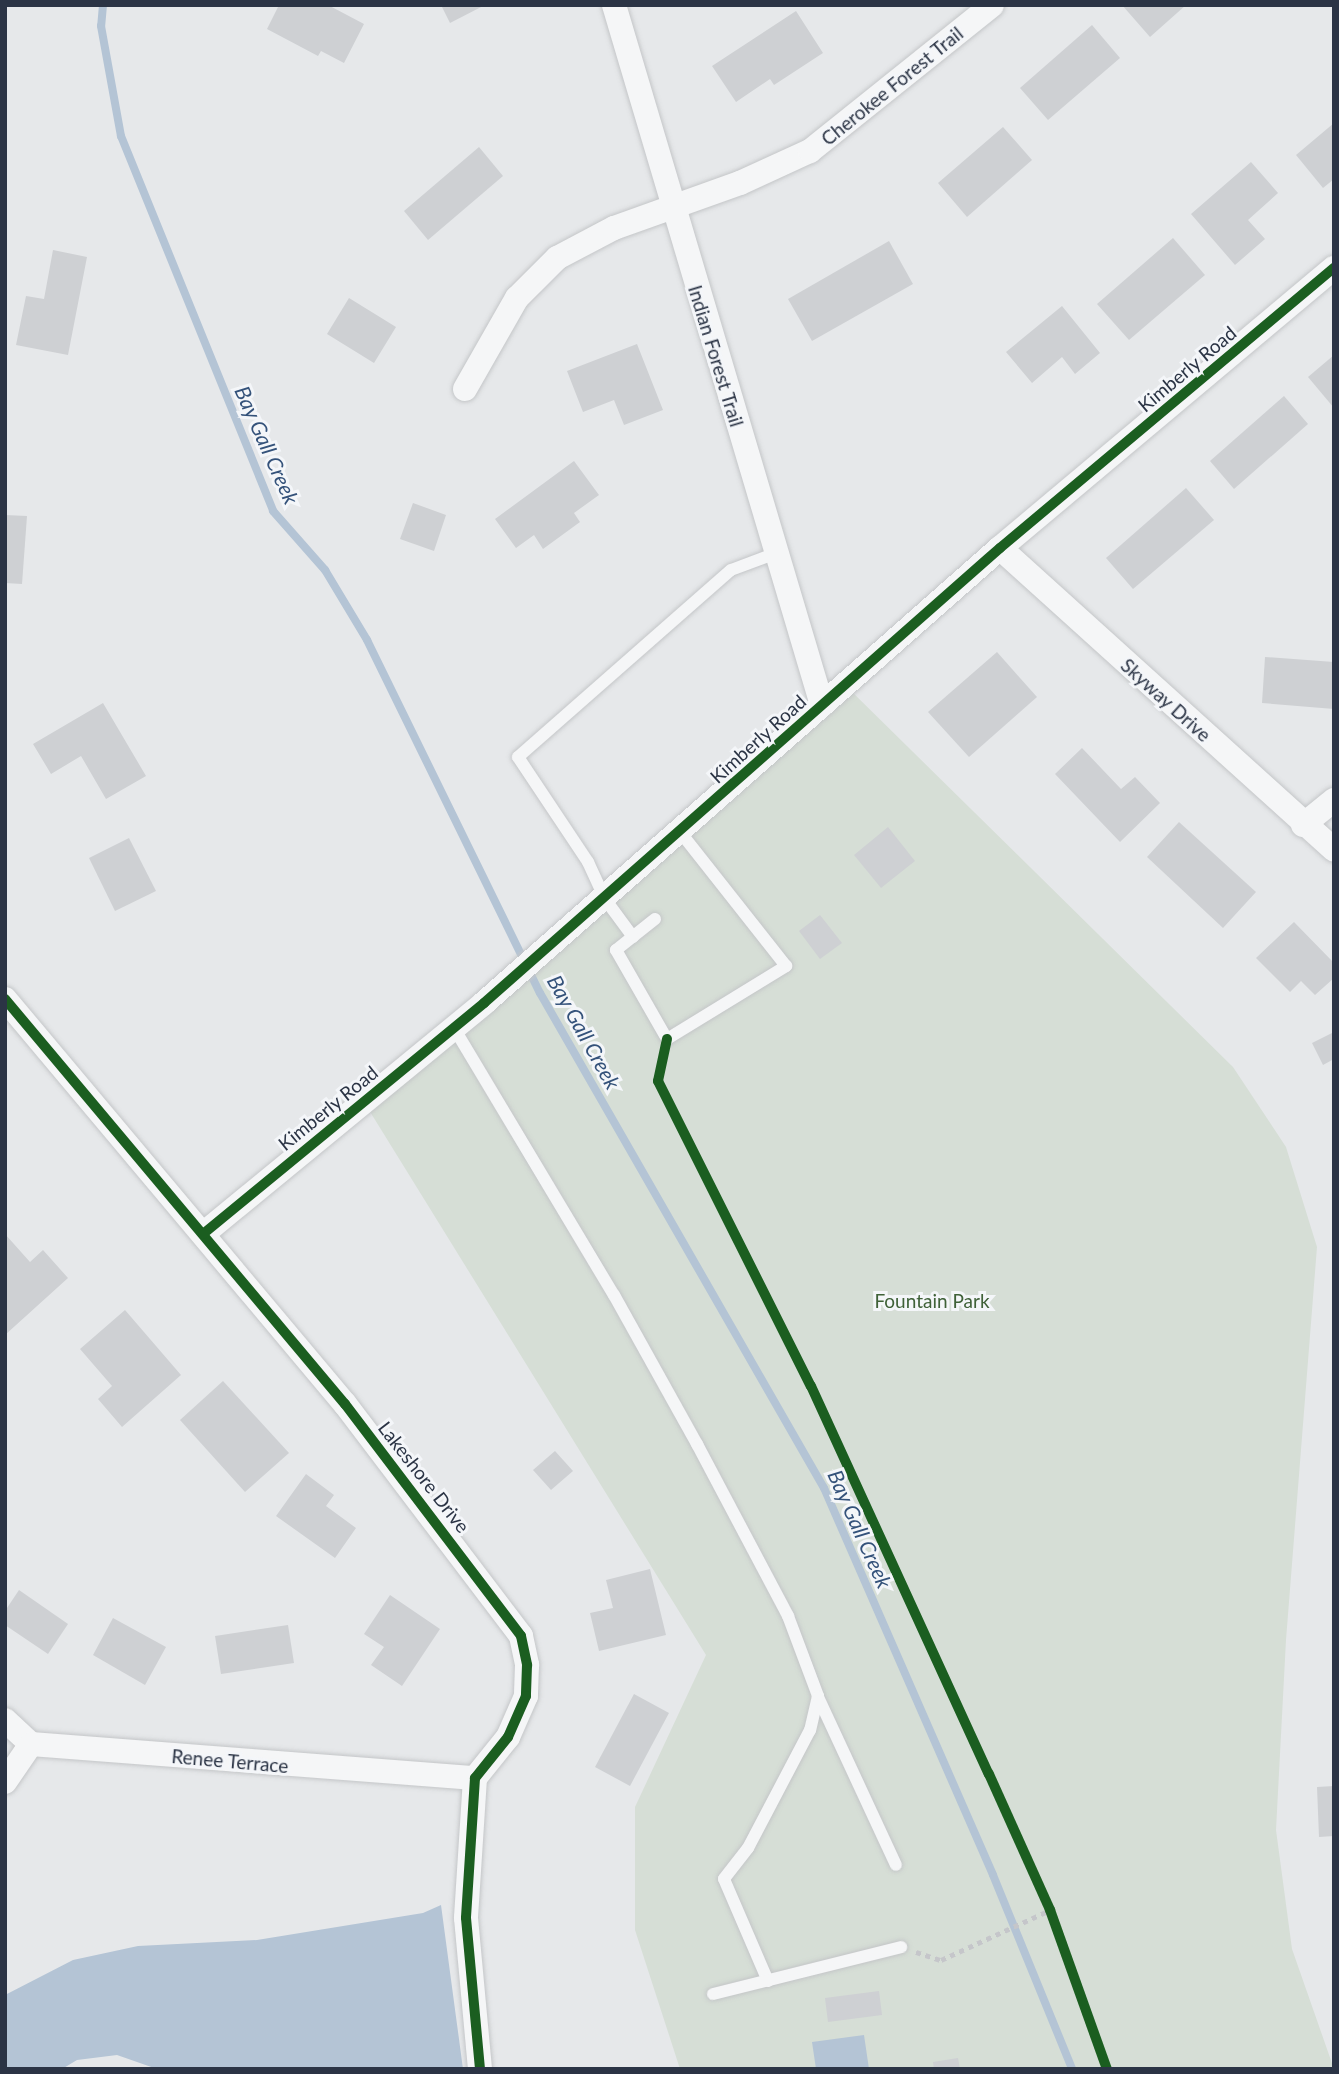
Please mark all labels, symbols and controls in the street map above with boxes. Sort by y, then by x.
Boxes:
street label: Cherokee Forest Trail [816,22,968,150]
street label: Indian Forest Trail [684,282,748,430]
street label: Kimberly Road [1133,321,1241,417]
water label: Bay Gall Creek [230,382,304,508]
street label: Skyway Drive [1116,654,1216,746]
street label: Kimberly Road [705,690,811,788]
water label: Bay Gall Creek [542,970,626,1094]
street label: Kimberly Road [274,1061,382,1155]
park label: Fountain Park [874,1290,990,1312]
street label: Lakeshore Drive [374,1417,474,1537]
water label: Bay Gall Creek [823,1466,897,1592]
street label: Renee Terrace [170,1745,290,1777]

